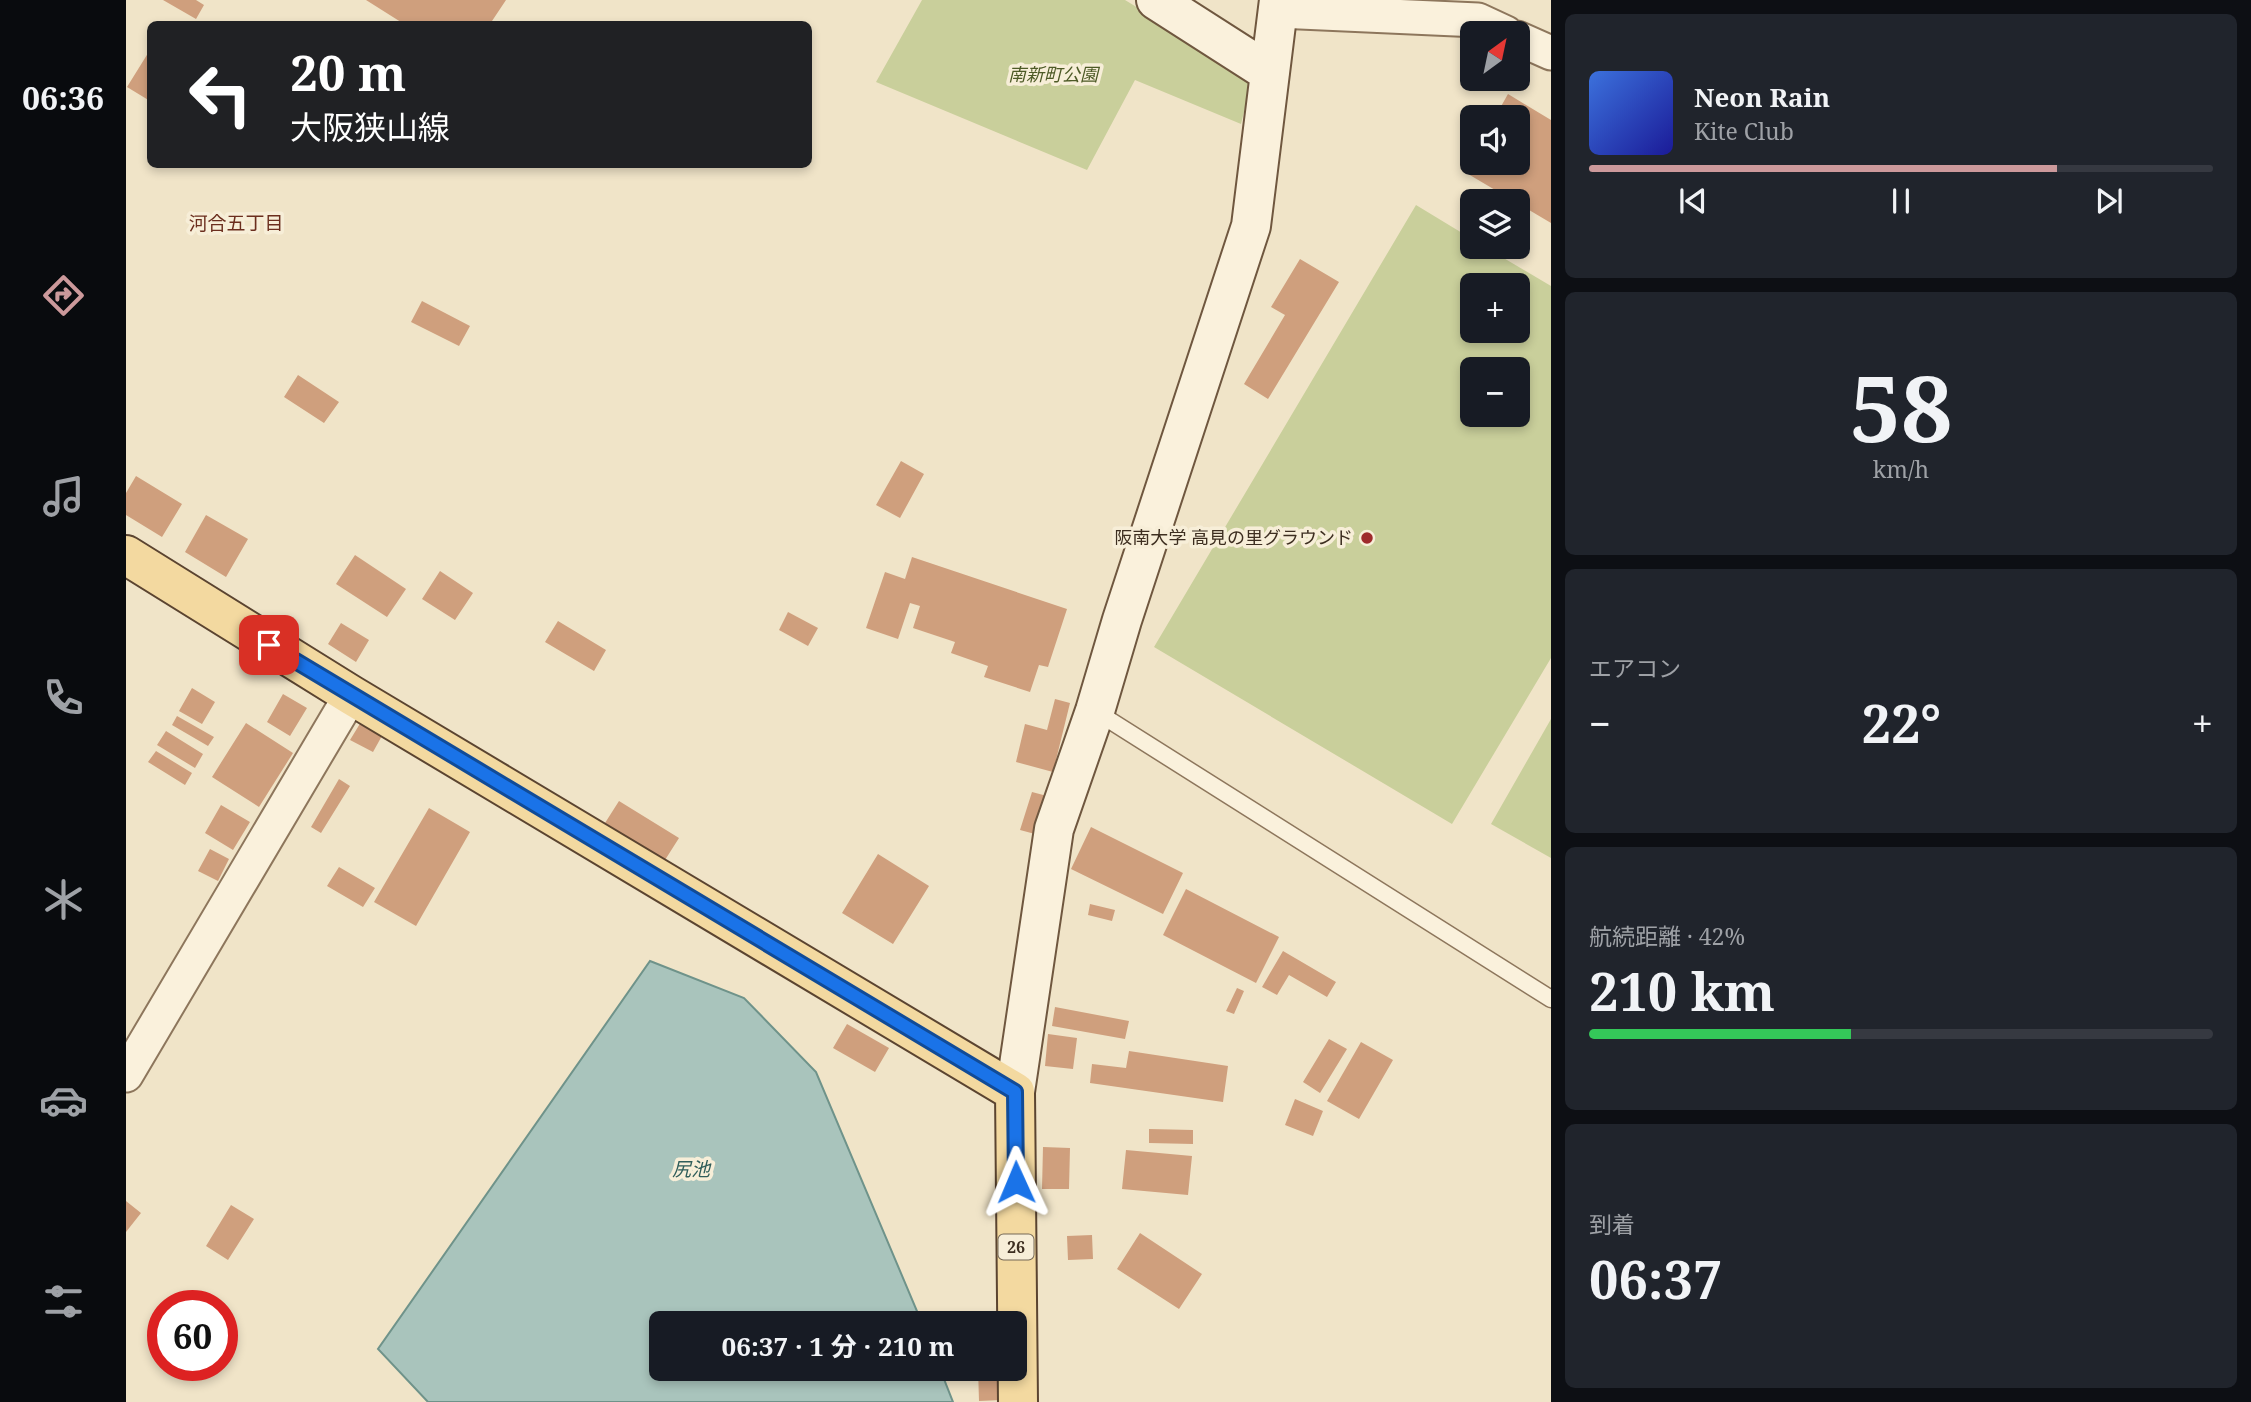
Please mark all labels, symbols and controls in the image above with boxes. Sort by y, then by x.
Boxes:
north arrow [1460,21,1530,91]
map controls [1460,21,1530,427]
text: 20 m [290,39,406,105]
icon: left [175,49,266,140]
park label: 南新町公園 [1008,62,1101,86]
text: 06:36 [22,76,104,119]
text: Neon Rain [1694,79,1830,115]
text: 大阪狭山線 [290,105,450,148]
button: sound [1460,105,1530,175]
text: Kite Club [1694,115,1794,147]
icon: previous [1674,182,1712,220]
icon: pause [1882,182,1920,220]
icon: next [2090,182,2128,220]
button: layers [1460,189,1530,259]
district label: 河合五丁目 [188,210,284,236]
icon: directions [39,271,88,320]
button: + [1460,273,1530,343]
text: 58 [1850,345,1952,469]
button: − [1460,357,1530,427]
text: km/h [1873,453,1929,485]
icon: music [39,472,88,521]
place label: 阪南大学 高見の里グラウンド [1114,525,1353,549]
marker: 阪南大学 高見の里グラウンド [1359,530,1375,546]
pin [239,615,299,675]
icon: arrive [250,626,288,664]
text: エアコン [1589,652,1681,684]
icon: phone [39,673,88,722]
text: 22° [1862,687,1941,758]
text: − [1589,697,1611,749]
text: + [2192,697,2213,749]
icon: climate [39,875,88,924]
text: 航続距離 · 42% [1589,920,1745,952]
text: 210 km [1589,955,1775,1026]
icon: car [39,1076,88,1125]
position arrow [979,1145,1053,1219]
water label: 尻池 [672,1156,712,1182]
text: 到着 [1589,1208,1635,1240]
road number: 26 [998,1234,1034,1260]
text: 06:37 [1589,1243,1722,1314]
icon: filters [39,1277,88,1326]
speed limit sign: 60 [147,1290,238,1381]
text: 06:37 · 1 分 · 210 m [722,1328,954,1364]

